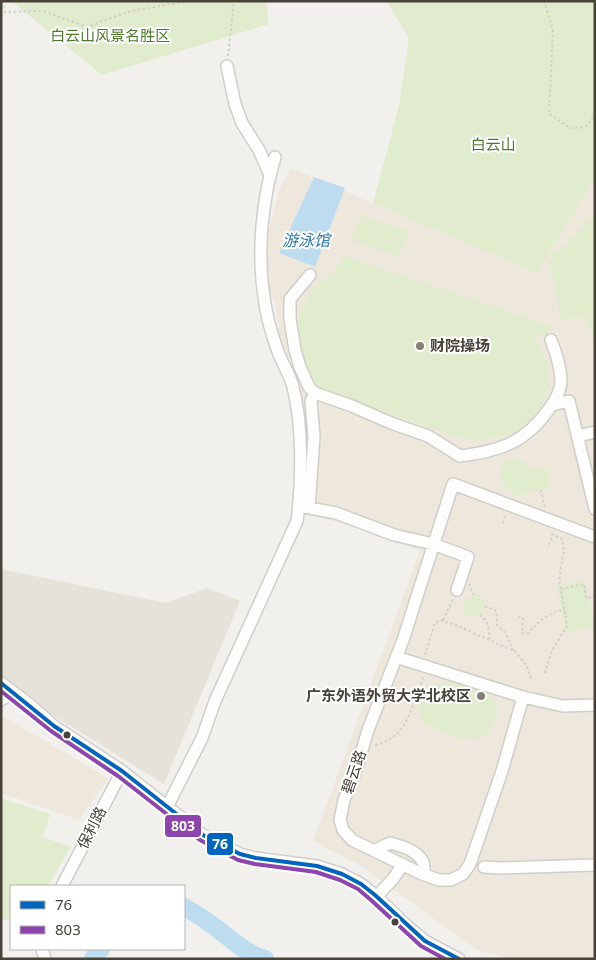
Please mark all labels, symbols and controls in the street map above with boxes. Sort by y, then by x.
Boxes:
park label: 白云山风景名胜区 [50,25,170,45]
park label: 白云山 [470,134,516,154]
water label: 游泳馆 [282,229,332,251]
place label: 财院操场 [430,335,490,355]
marker: 财院操场 [414,340,426,352]
place label: 广东外语外贸大学北校区 [306,685,471,705]
marker: 广东外语外贸大学北校区 [475,690,487,702]
unlabelled marker [62,730,72,740]
street label: 碧云路 [336,747,370,796]
street label: 保利路 [72,803,110,852]
line badge: 803 [164,814,202,838]
text: 803 [171,816,195,835]
line badge: 76 [206,832,234,856]
text: 76 [212,834,228,853]
legend [10,885,185,950]
text: 76 [55,894,72,914]
unlabelled marker [390,917,400,927]
text: 803 [55,919,81,939]

